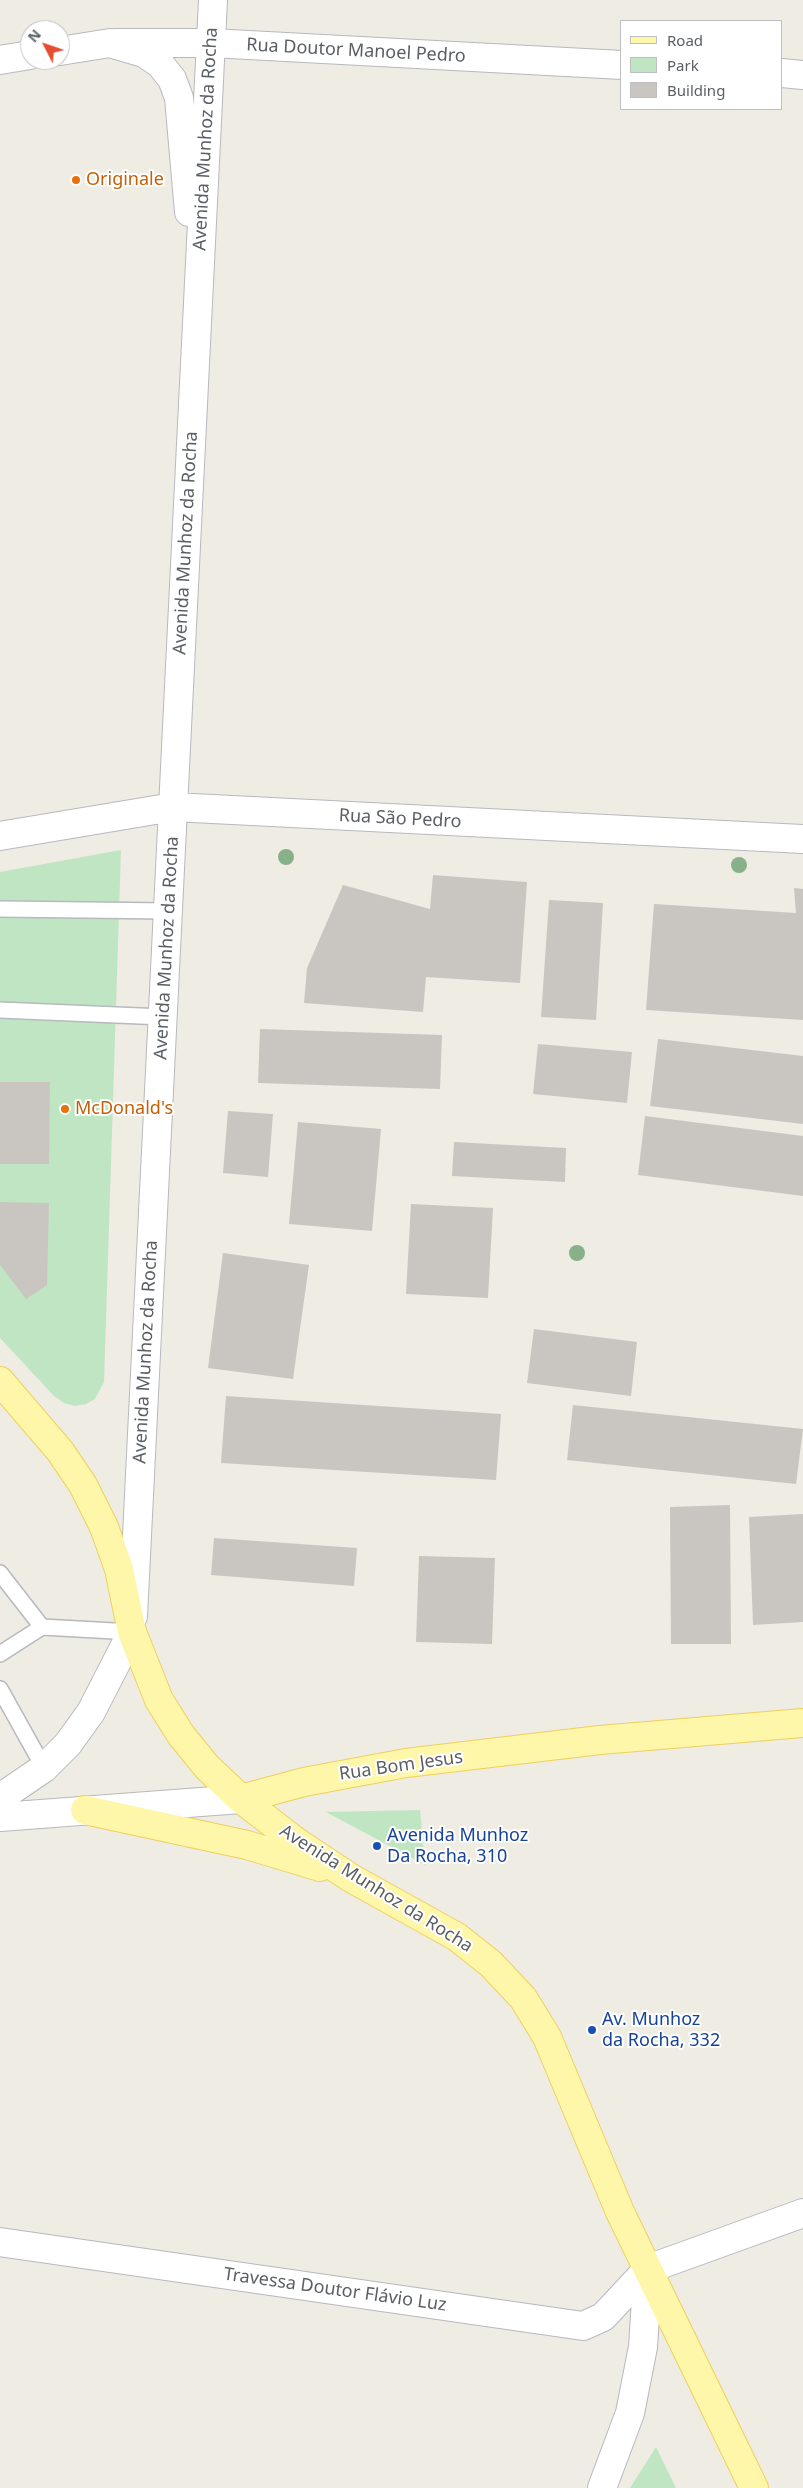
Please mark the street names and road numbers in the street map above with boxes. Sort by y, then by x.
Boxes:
street label: Avenida Munhoz da Rocha [189,27,223,251]
street label: Rua Doutor Manoel Pedro [246,34,466,68]
street label: Avenida Munhoz da Rocha [169,431,203,655]
street label: Rua São Pedro [338,805,462,833]
street label: Avenida Munhoz da Rocha [150,836,184,1060]
street label: Avenida Munhoz da Rocha [129,1240,163,1464]
street label: Rua Bom Jesus [338,1747,464,1785]
street label: Avenida Munhoz da Rocha [275,1821,477,1957]
street label: Travessa Doutor Flávio Luz [222,2264,448,2316]

